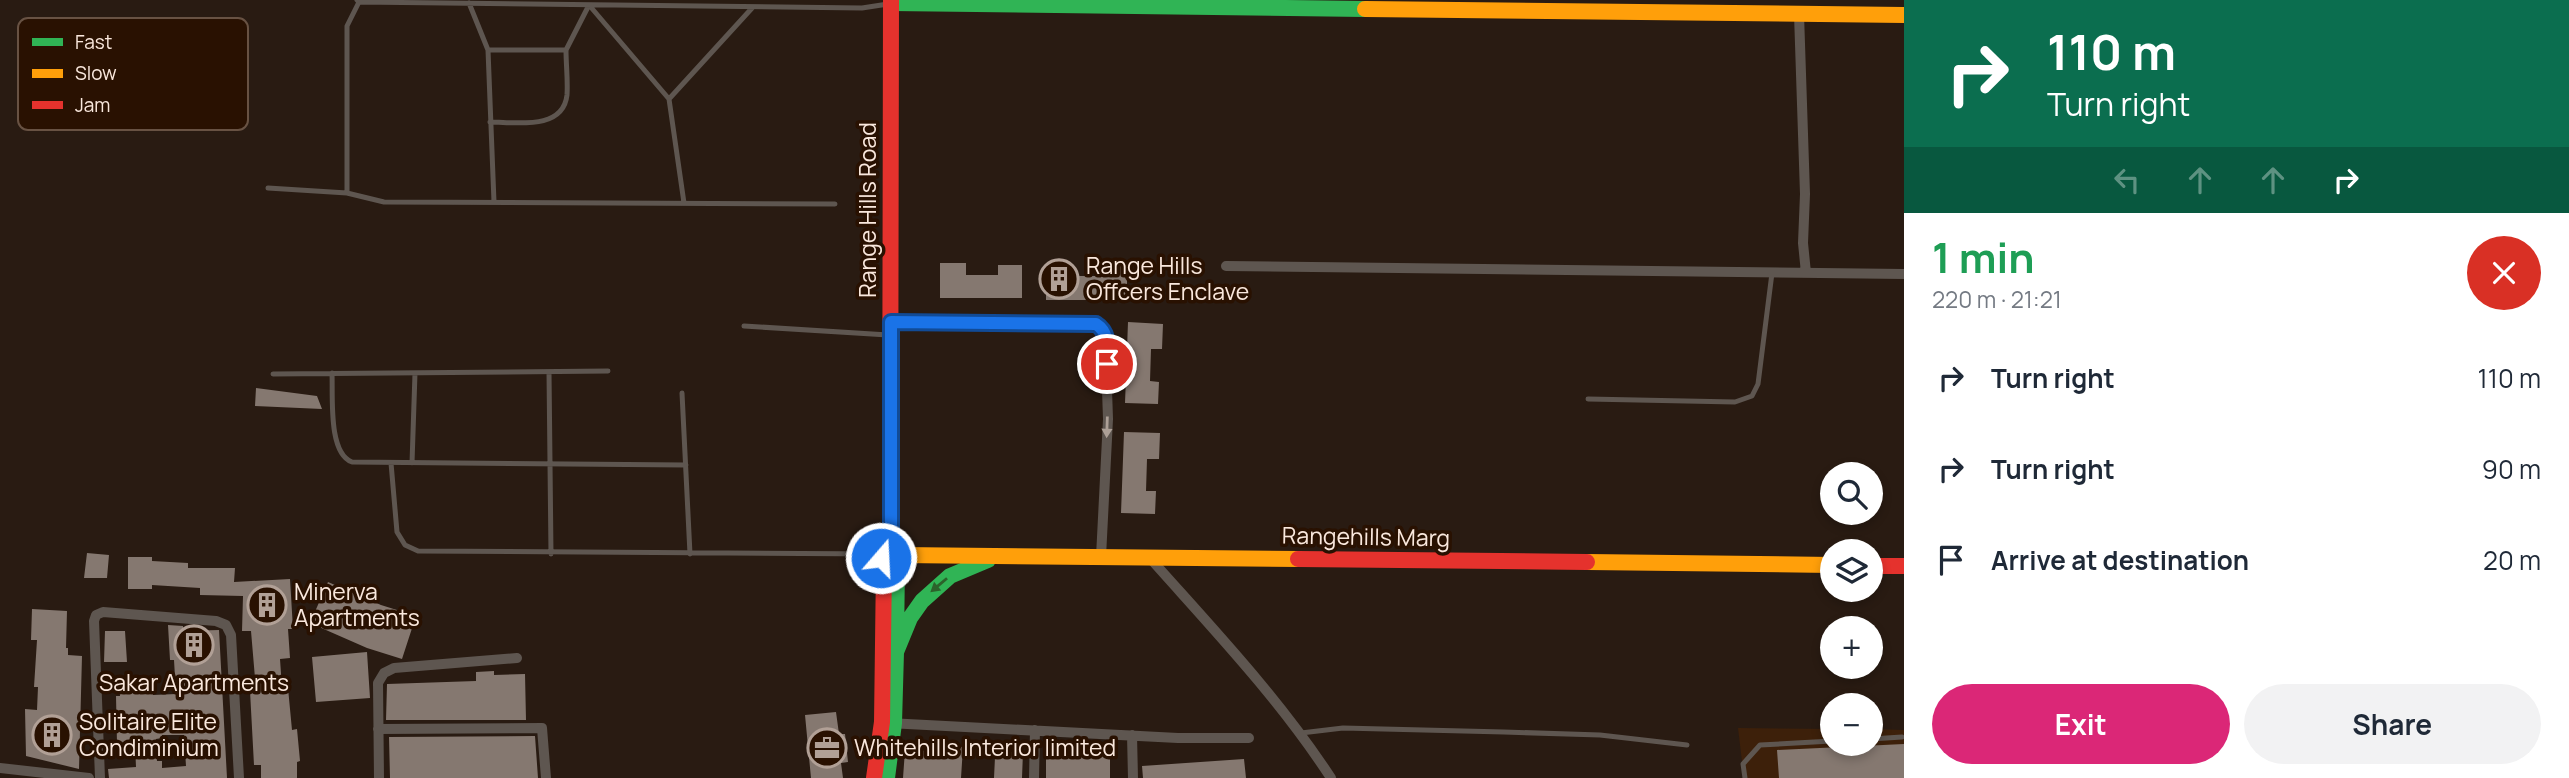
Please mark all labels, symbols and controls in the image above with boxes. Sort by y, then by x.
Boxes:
legend [18,18,248,130]
text: 110 m [2047,18,2176,85]
icon: right [1932,28,2023,119]
text: Fast [75,29,112,55]
text: Slow [75,60,117,86]
text: Turn right [2047,82,2190,126]
text: Jam [75,92,110,118]
street label: Range Hills Road [851,122,883,298]
icon: left [2108,161,2146,199]
icon: ahead [2181,161,2219,199]
icon: ahead [2254,161,2292,199]
icon: right [2327,161,2365,199]
text: 1 min [1932,228,2035,286]
button: close [2467,236,2541,310]
place label: Range Hills Offcers Enclave [1086,249,1249,307]
building icon: Range Hills Offcers Enclave [1038,258,1080,300]
text: 220 m · 21:21 [1932,283,2062,315]
pin [1077,334,1137,394]
icon: arrive [1088,345,1126,383]
icon: right [1932,359,1970,397]
text: Turn right [1991,360,2115,396]
text: 110 m [2478,360,2541,396]
one-way arrow [1102,417,1113,439]
icon: right [1932,450,1970,488]
text: Turn right [1991,451,2115,487]
text: 90 m [2482,451,2541,487]
map controls [1820,462,1883,756]
button: search [1820,462,1883,525]
street label: Rangehills Marg [1282,519,1450,553]
position arrow [844,521,918,595]
button: layers [1820,539,1883,602]
icon: arrive [1932,541,1970,579]
text: Arrive at destination [1991,542,2249,578]
text: 20 m [2483,542,2541,578]
place label: Minerva Apartments [294,575,420,633]
one-way arrow [931,577,948,592]
building icon: Minerva Apartments [246,584,288,626]
button: + [1820,616,1883,679]
building icon: Sakar Apartments [173,624,215,666]
place label: Sakar Apartments [99,666,289,698]
button: Exit [1932,684,2230,764]
button: Share [2244,684,2541,764]
button: − [1820,693,1883,756]
place label: Solitaire Elite Condiminium [79,705,219,763]
building icon: Solitaire Elite Condiminium [31,714,73,756]
office icon: Whitehills Interior limited [806,727,848,769]
place label: Whitehills Interior limited [854,731,1116,763]

